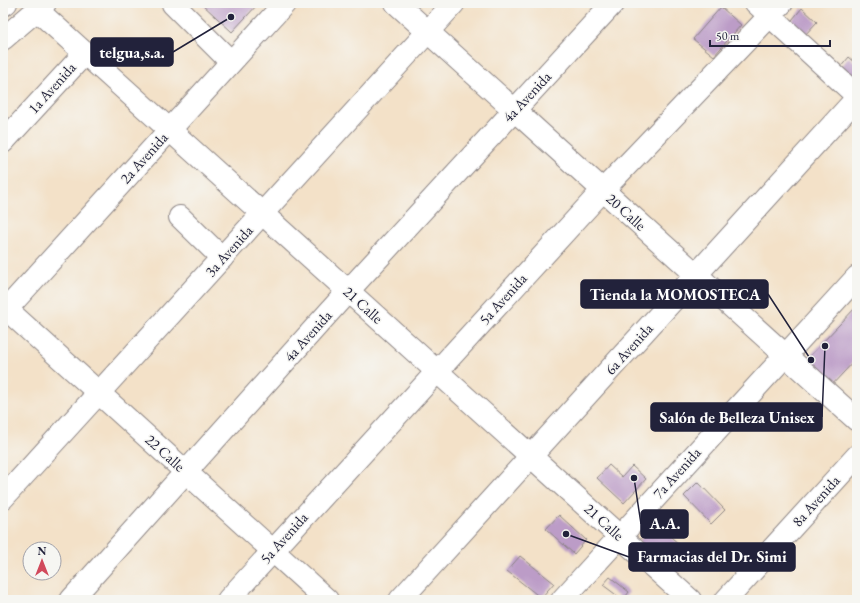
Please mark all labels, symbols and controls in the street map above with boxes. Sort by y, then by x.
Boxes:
scale bar [710,22,830,48]
text: 50 m [716,28,740,44]
callout: telgua,s.a. [91,38,173,66]
text: telgua,s.a. [99,42,165,63]
street label: 1a Avenida [24,58,80,117]
street label: 4a Avenida [498,67,555,126]
street label: 2a Avenida [116,128,172,187]
street label: 20 Calle [602,189,650,235]
street label: 3a Avenida [201,221,257,280]
street label: 5a Avenida [475,269,531,328]
callout: Tienda la MOMOSTECA [581,280,768,308]
street label: 21 Calle [339,282,387,328]
text: Tienda la MOMOSTECA [590,284,761,305]
street label: 4a Avenida [280,306,336,365]
street label: 6a Avenida [601,319,657,378]
callout: Salón de Belleza Unisex [651,403,822,431]
text: Salón de Belleza Unisex [660,407,814,428]
street label: 22 Calle [141,430,189,476]
street label: 7a Avenida [649,443,705,502]
street label: 8a Avenida [788,471,844,530]
street label: 21 Calle [580,499,628,545]
street label: 5a Avenida [256,508,312,567]
callout: A.A. [641,510,688,538]
text: A.A. [649,513,681,534]
north arrow [22,541,62,581]
callout: Farmacias del Dr. Simi [629,543,795,571]
text: N [38,544,47,558]
text: Farmacias del Dr. Simi [637,546,787,567]

